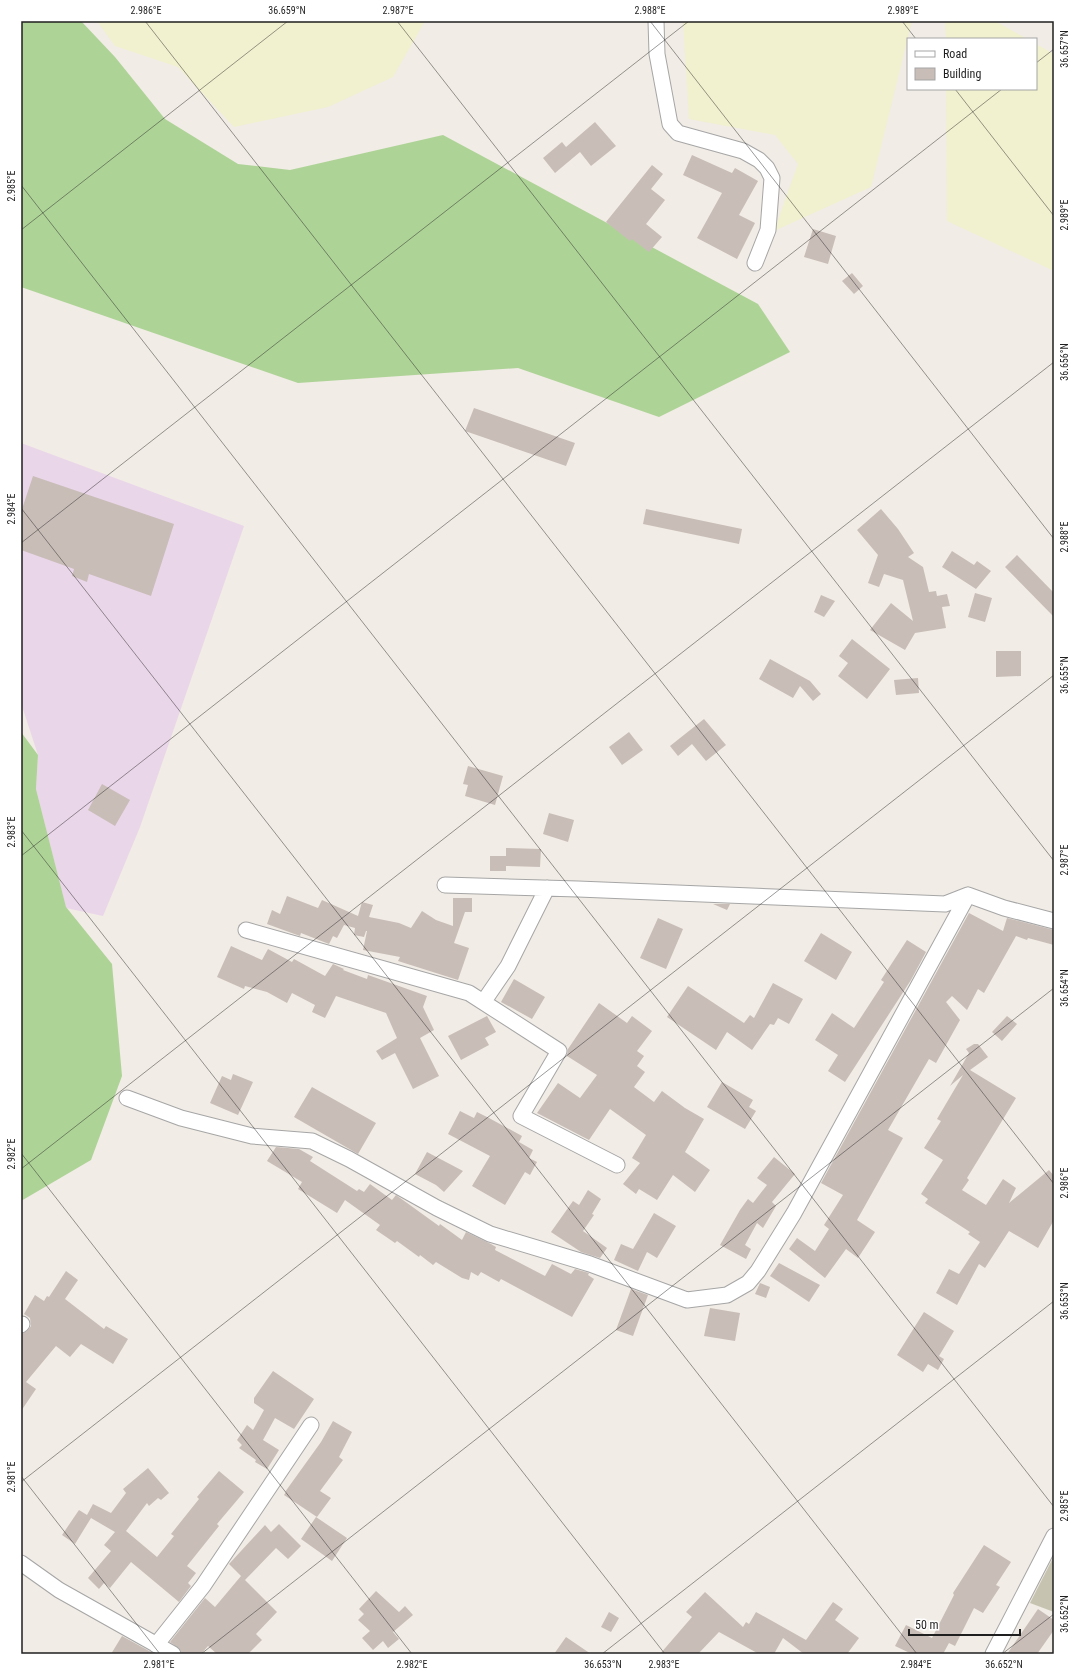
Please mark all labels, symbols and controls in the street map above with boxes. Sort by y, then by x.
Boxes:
text: 2.986°E [130,5,162,16]
text: 36.659°N [268,5,306,16]
text: 2.987°E [382,5,414,16]
text: 2.988°E [634,5,666,16]
text: 2.989°E [887,5,919,16]
text: 36.657°N [1059,30,1070,68]
legend [907,38,1037,90]
text: Road [943,47,967,61]
text: Building [943,67,981,81]
text: 2.985°E [6,170,17,202]
text: 2.989°E [1059,199,1070,231]
text: 36.656°N [1059,343,1070,381]
text: 2.984°E [6,493,17,525]
text: 2.988°E [1059,521,1070,553]
text: 36.655°N [1059,656,1070,694]
text: 2.983°E [6,816,17,848]
text: 2.987°E [1059,844,1070,876]
text: 36.654°N [1059,969,1070,1007]
text: 2.982°E [6,1138,17,1170]
text: 2.986°E [1059,1167,1070,1199]
text: 36.653°N [1059,1282,1070,1320]
text: 2.981°E [6,1461,17,1493]
text: 2.985°E [1059,1490,1070,1522]
text: 36.652°N [1059,1595,1070,1633]
scale bar [909,1611,1020,1637]
text: 50 m [915,1618,939,1632]
text: 2.981°E [143,1659,175,1670]
text: 2.982°E [396,1659,428,1670]
text: 36.653°N [584,1659,622,1670]
text: 2.983°E [648,1659,680,1670]
text: 2.984°E [900,1659,932,1670]
text: 36.652°N [985,1659,1023,1670]

